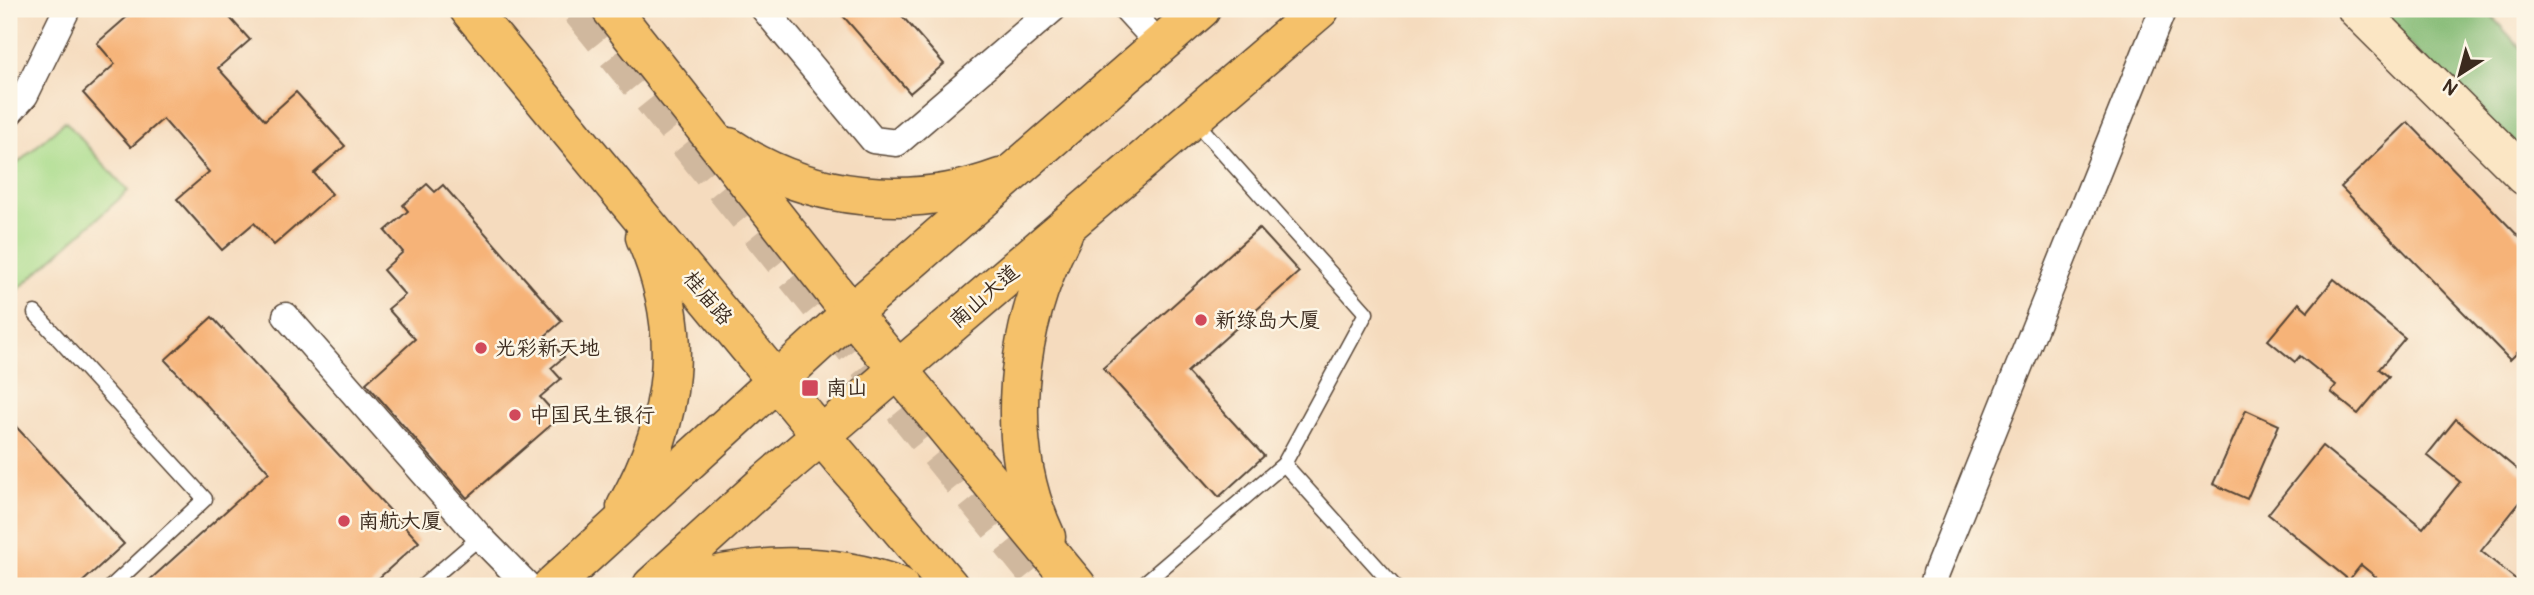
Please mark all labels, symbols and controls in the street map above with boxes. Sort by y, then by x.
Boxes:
north arrow [2426,38,2496,108]
text: N [2438,73,2463,100]
street label: 南山大道 [944,259,1025,334]
street label: 桂庙路 [677,266,738,331]
place label: 新绿岛大厦 [1215,307,1320,334]
marker: 新绿岛大厦 [1193,312,1209,328]
place label: 光彩新天地 [495,335,600,362]
marker: 光彩新天地 [473,340,489,356]
place label: 南山 [826,375,868,402]
marker: 南山 [800,378,820,398]
place label: 中国民生银行 [529,402,655,429]
marker: 中国民生银行 [507,407,523,423]
place label: 南航大厦 [358,508,442,535]
marker: 南航大厦 [336,513,352,529]

